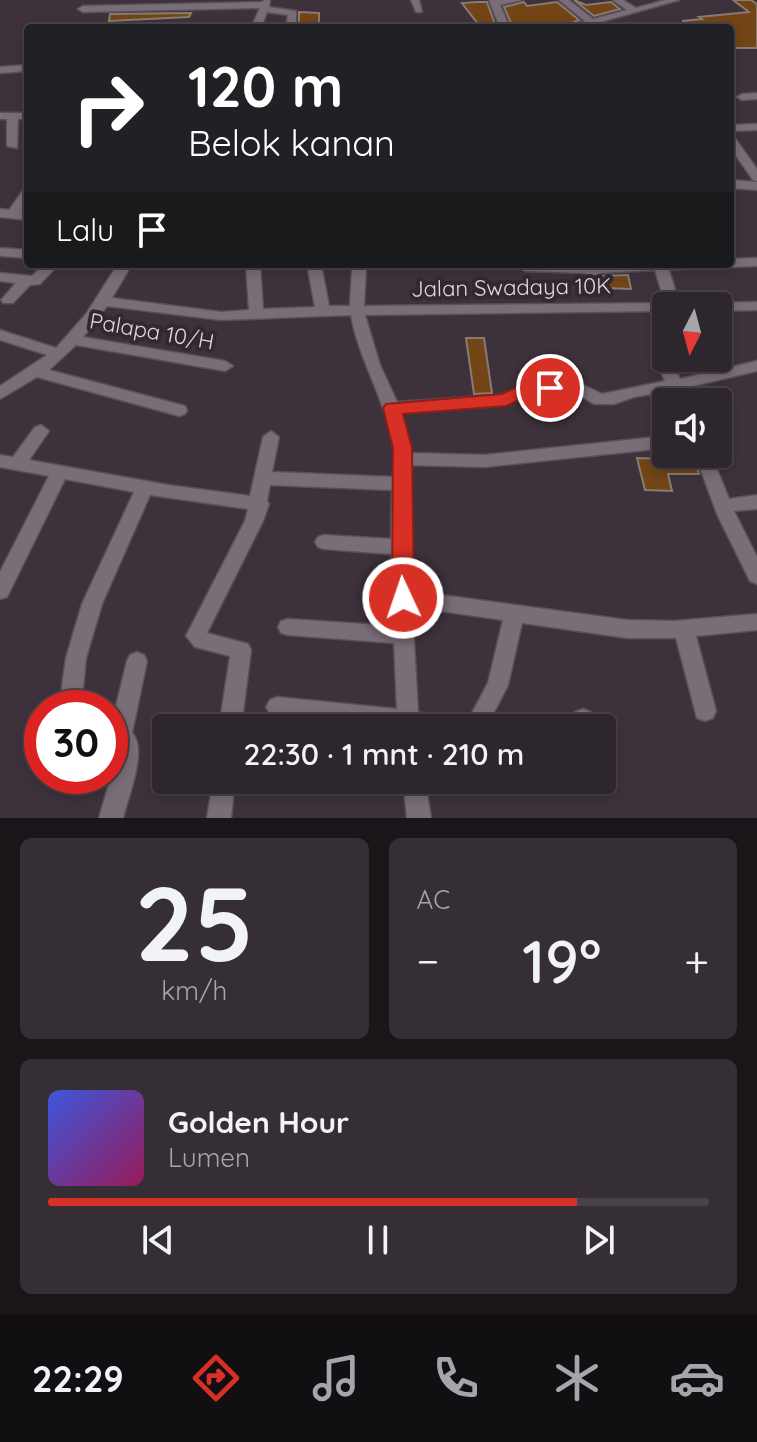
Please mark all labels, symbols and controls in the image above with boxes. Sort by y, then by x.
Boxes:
text: 120 m [188,51,343,121]
icon: right [56,56,160,160]
text: Belok kanan [188,120,395,165]
icon: arrive [130,208,174,252]
text: Lalu [56,211,114,249]
street label: Jalan Swadaya 10K [411,271,611,303]
north arrow [652,292,732,372]
map controls [652,292,732,468]
street label: Palapa 10/H [88,306,216,356]
pin [516,354,584,422]
icon: arrive [528,366,572,410]
button: sound [652,388,732,468]
position arrow [361,556,445,640]
speed limit sign: 30 [24,690,128,794]
text: 22:30 · 1 mnt · 210 m [244,735,524,773]
text: 25 [135,857,254,987]
text: AC [417,883,450,916]
text: 19° [522,923,601,998]
text: − [417,933,439,988]
text: + [684,933,709,988]
text: km/h [161,974,227,1007]
text: Golden Hour [168,1103,349,1141]
text: Lumen [168,1141,250,1174]
icon: previous [136,1218,180,1262]
icon: pause [356,1218,400,1262]
icon: next [577,1218,621,1262]
icon: directions [188,1350,244,1406]
icon: music [308,1350,364,1406]
icon: phone [428,1350,484,1406]
icon: climate [549,1350,605,1406]
icon: car [669,1350,725,1406]
text: 22:29 [32,1356,124,1401]

